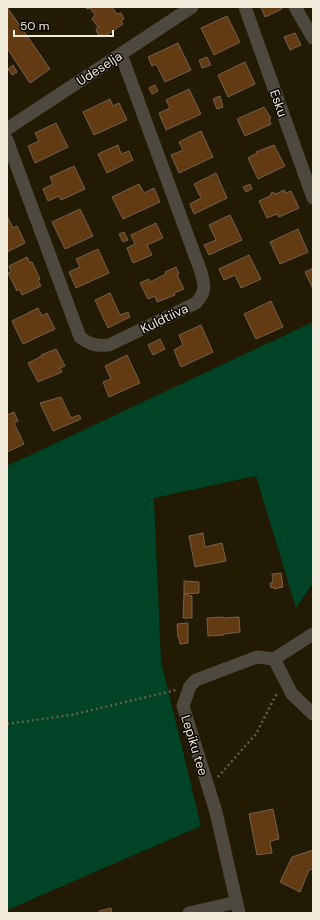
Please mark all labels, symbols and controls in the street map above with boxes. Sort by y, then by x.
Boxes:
scale bar [14,12,113,38]
text: 50 m [20,18,49,34]
street label: Udeselja [73,47,125,89]
street label: Esku [266,87,291,119]
street label: Kuldtiiva [138,300,191,337]
street label: Lepiku tee [177,713,212,777]

